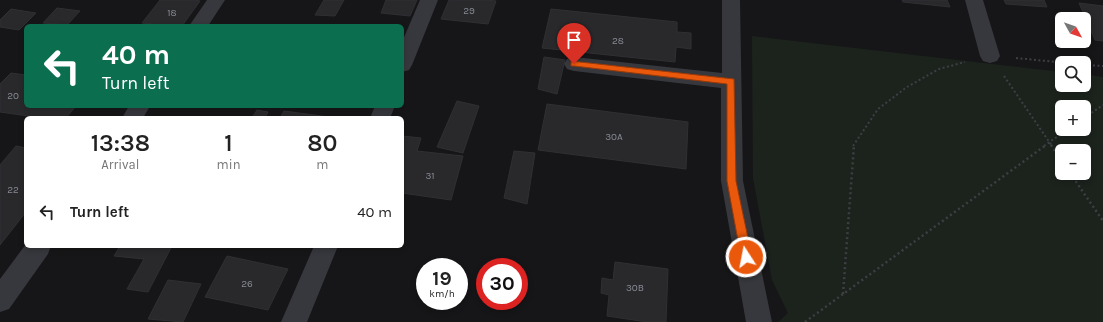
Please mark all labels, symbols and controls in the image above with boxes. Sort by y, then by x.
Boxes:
house number: 29 [463,5,475,17]
house number: 18 [167,7,177,19]
north arrow [1055,12,1091,48]
map controls [1055,12,1091,180]
pin [557,23,591,64]
icon: arrive [563,29,585,51]
house number: 28 [612,35,624,47]
text: 40 m [102,38,170,71]
icon: left [36,40,88,92]
button: search [1055,56,1091,92]
text: Turn left [102,72,170,94]
house number: 20 [7,90,19,102]
button: + [1055,100,1091,136]
text: 13:38 [91,129,150,157]
text: 1 [224,129,233,157]
text: 80 [307,129,337,157]
house number: 30A [605,131,623,143]
button: − [1055,144,1091,180]
text: Arrival [101,157,139,172]
text: min [217,157,241,172]
text: m [316,157,328,172]
house number: 31 [425,170,435,182]
house number: 22 [7,184,19,196]
icon: left [36,201,58,223]
text: Turn left [70,203,129,221]
text: 40 m [357,203,392,221]
position arrow [725,236,767,278]
speed limit sign: 30 [476,258,528,310]
text: 19 [432,267,452,290]
house number: 26 [241,278,253,290]
house number: 30B [626,282,644,294]
text: km/h [429,288,455,300]

